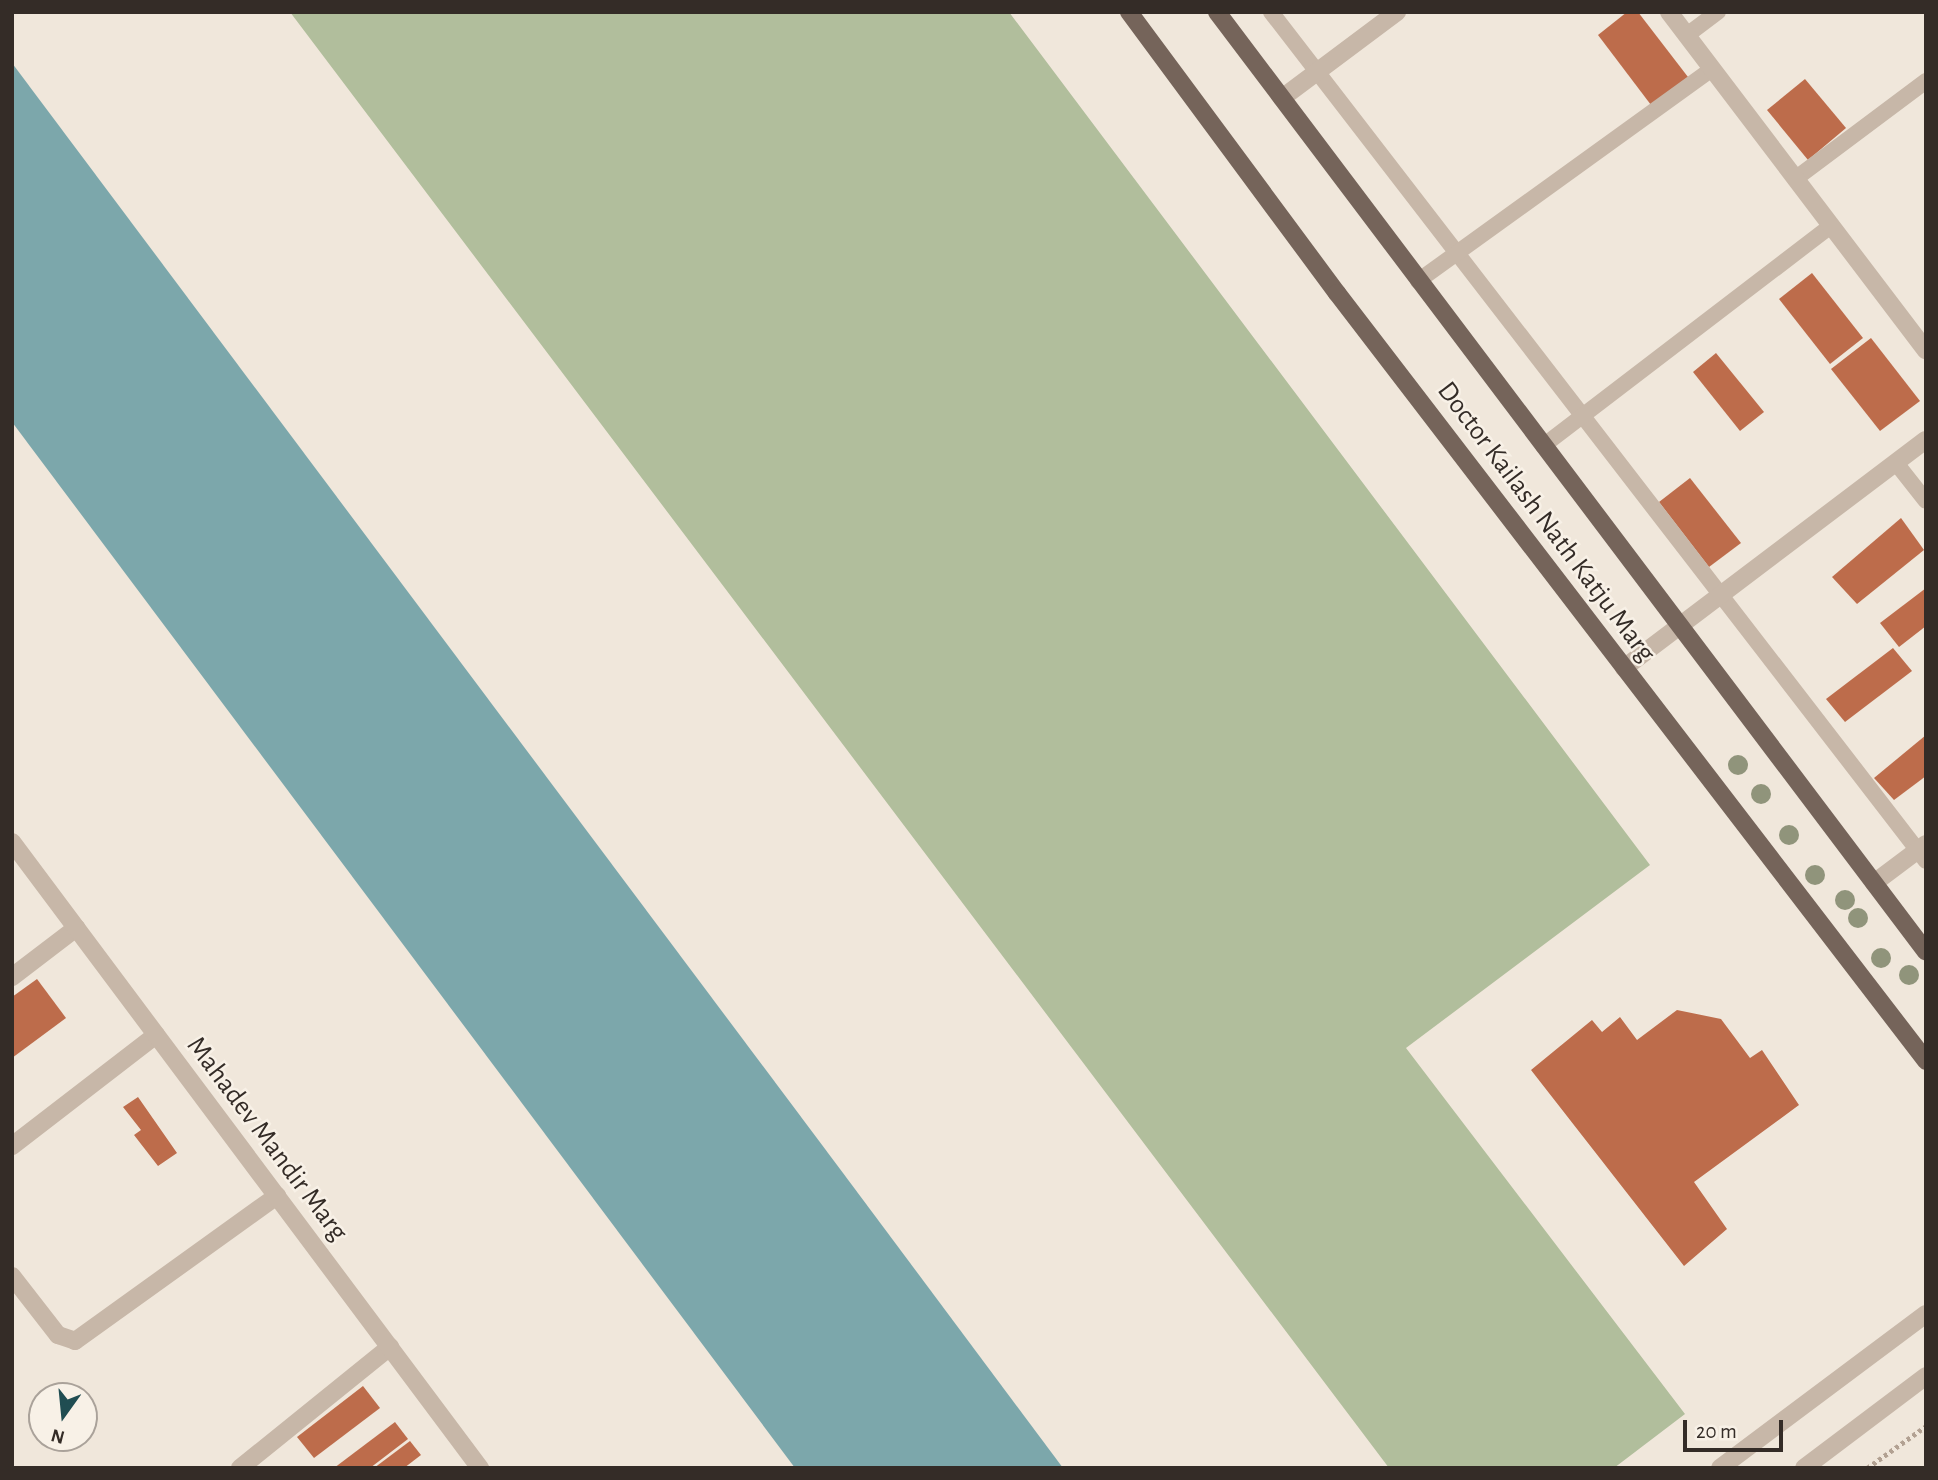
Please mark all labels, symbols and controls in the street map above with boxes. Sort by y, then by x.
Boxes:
street label: Doctor Kailash Nath Katju Marg [1430,375,1662,669]
street label: Mahadev Mandir Marg [179,1030,355,1248]
north arrow [28,1382,98,1452]
scale bar [1686,1406,1786,1450]
text: 20 m [1696,1421,1737,1442]
text: N [49,1425,67,1447]

